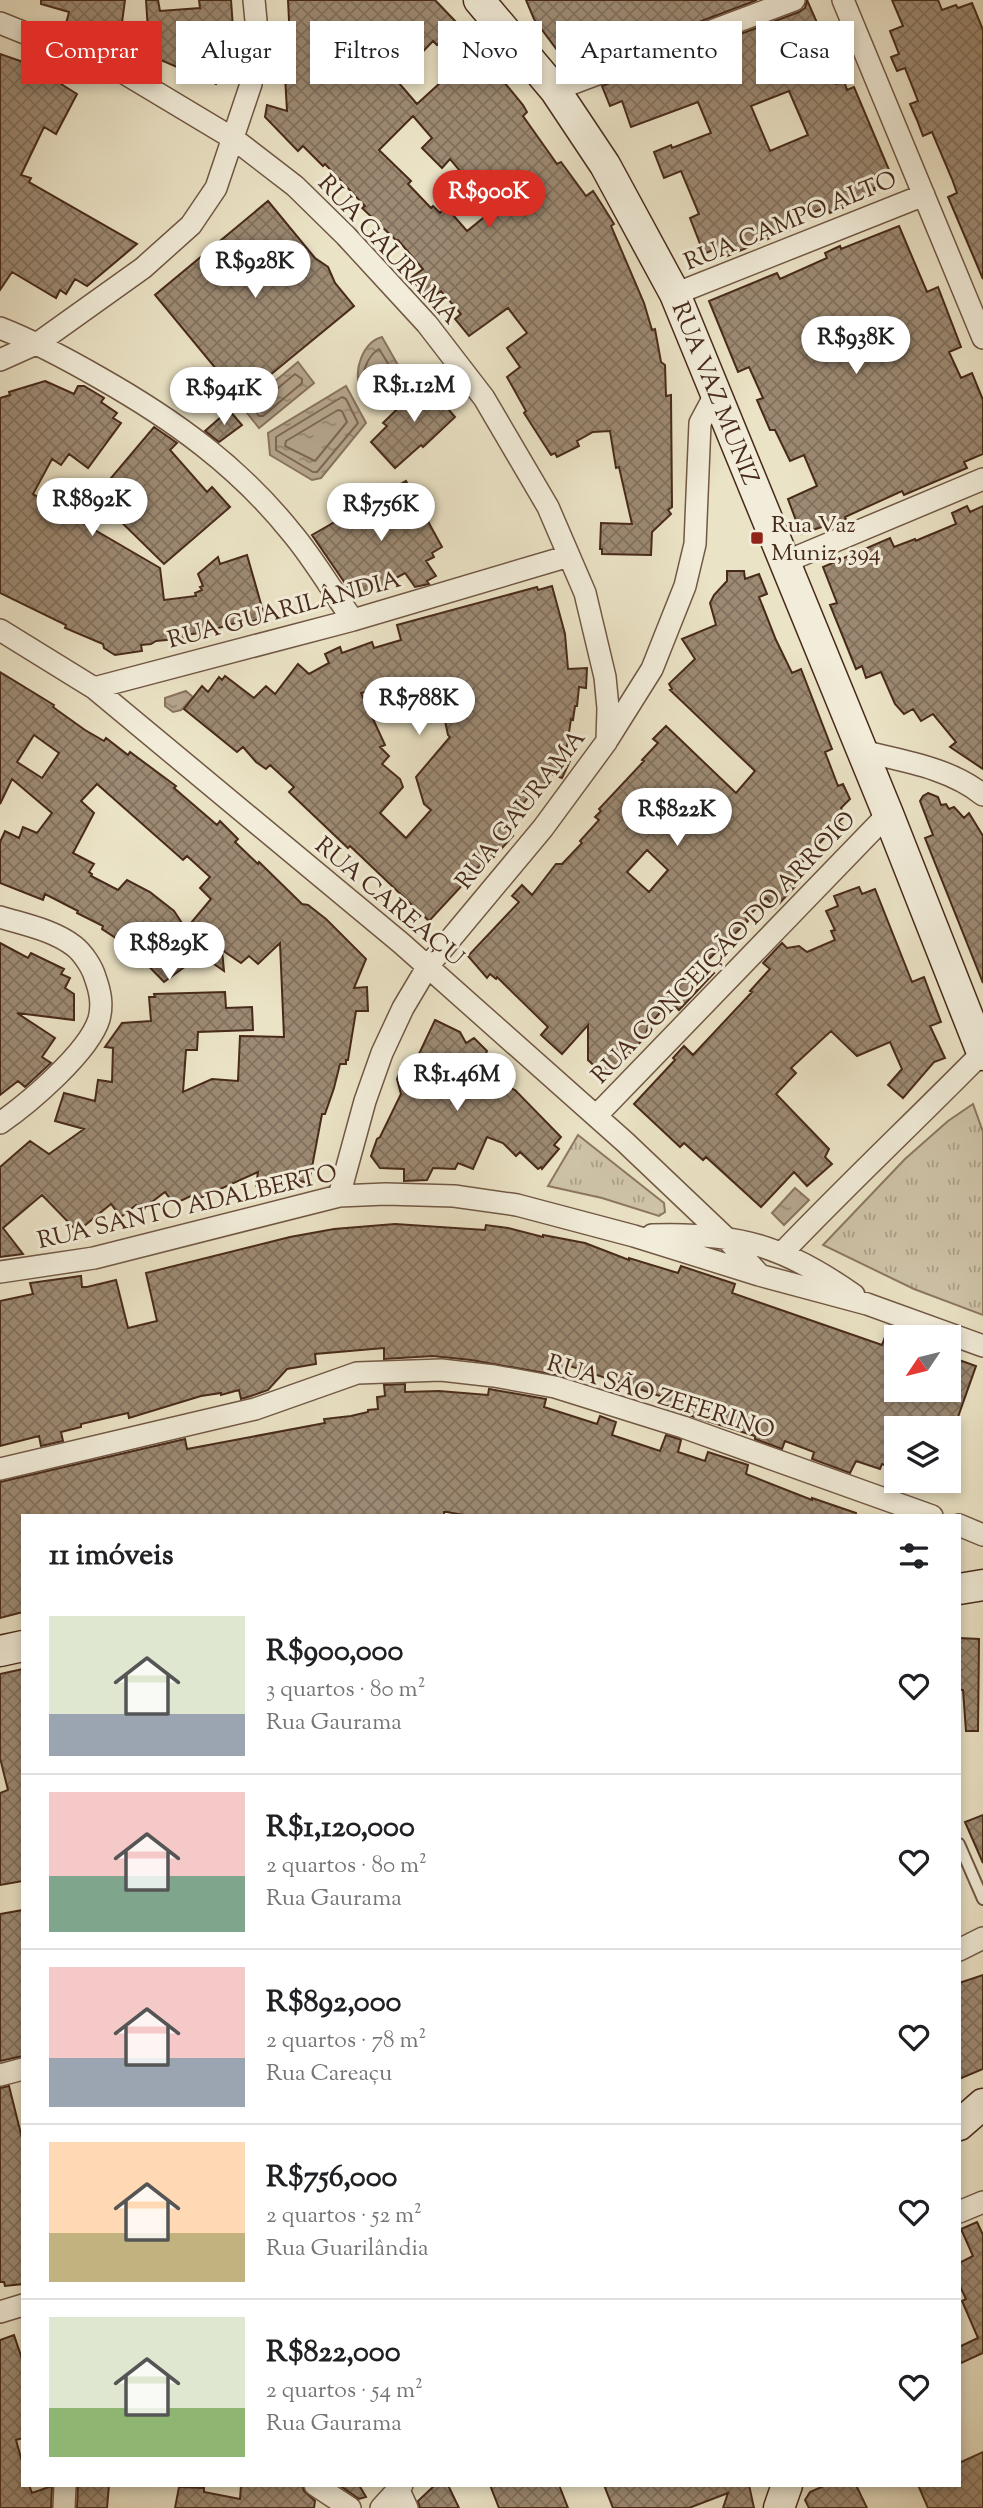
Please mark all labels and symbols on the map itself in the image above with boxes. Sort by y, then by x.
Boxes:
street label: RUA CAMPO ALTO [679,164,902,280]
street label: RUA GAURAMA [309,168,467,333]
pin: R$900K [432,170,546,230]
pin: R$928K [198,240,312,300]
street label: RUA VAZ MUNIZ [662,297,767,491]
pin: R$938K [799,316,913,376]
pin: R$1.12M [349,364,479,424]
pin: R$941K [167,368,281,427]
pin: R$892K [35,478,149,538]
pin: R$756K [324,484,438,543]
place label: Rua Vaz Muniz, 394 [771,509,881,571]
marker: Rua Vaz Muniz, 394 [749,530,765,546]
street label: RUA GUARILÂNDIA [164,563,406,658]
pin: R$788K [362,678,476,737]
street label: RUA GAURAMA [448,723,595,897]
pin: R$822K [620,788,734,848]
street label: RUA CONCEIÇÃO DO ARROIO [584,804,864,1092]
street label: RUA CAREAÇU [307,830,471,975]
pin: R$829K [112,922,226,982]
pin: R$1.46M [392,1054,522,1113]
street label: RUA SANTO ADALBERTO [34,1157,341,1259]
north arrow [884,1325,961,1402]
street label: RUA SÃO ZEFERINO [542,1347,779,1449]

